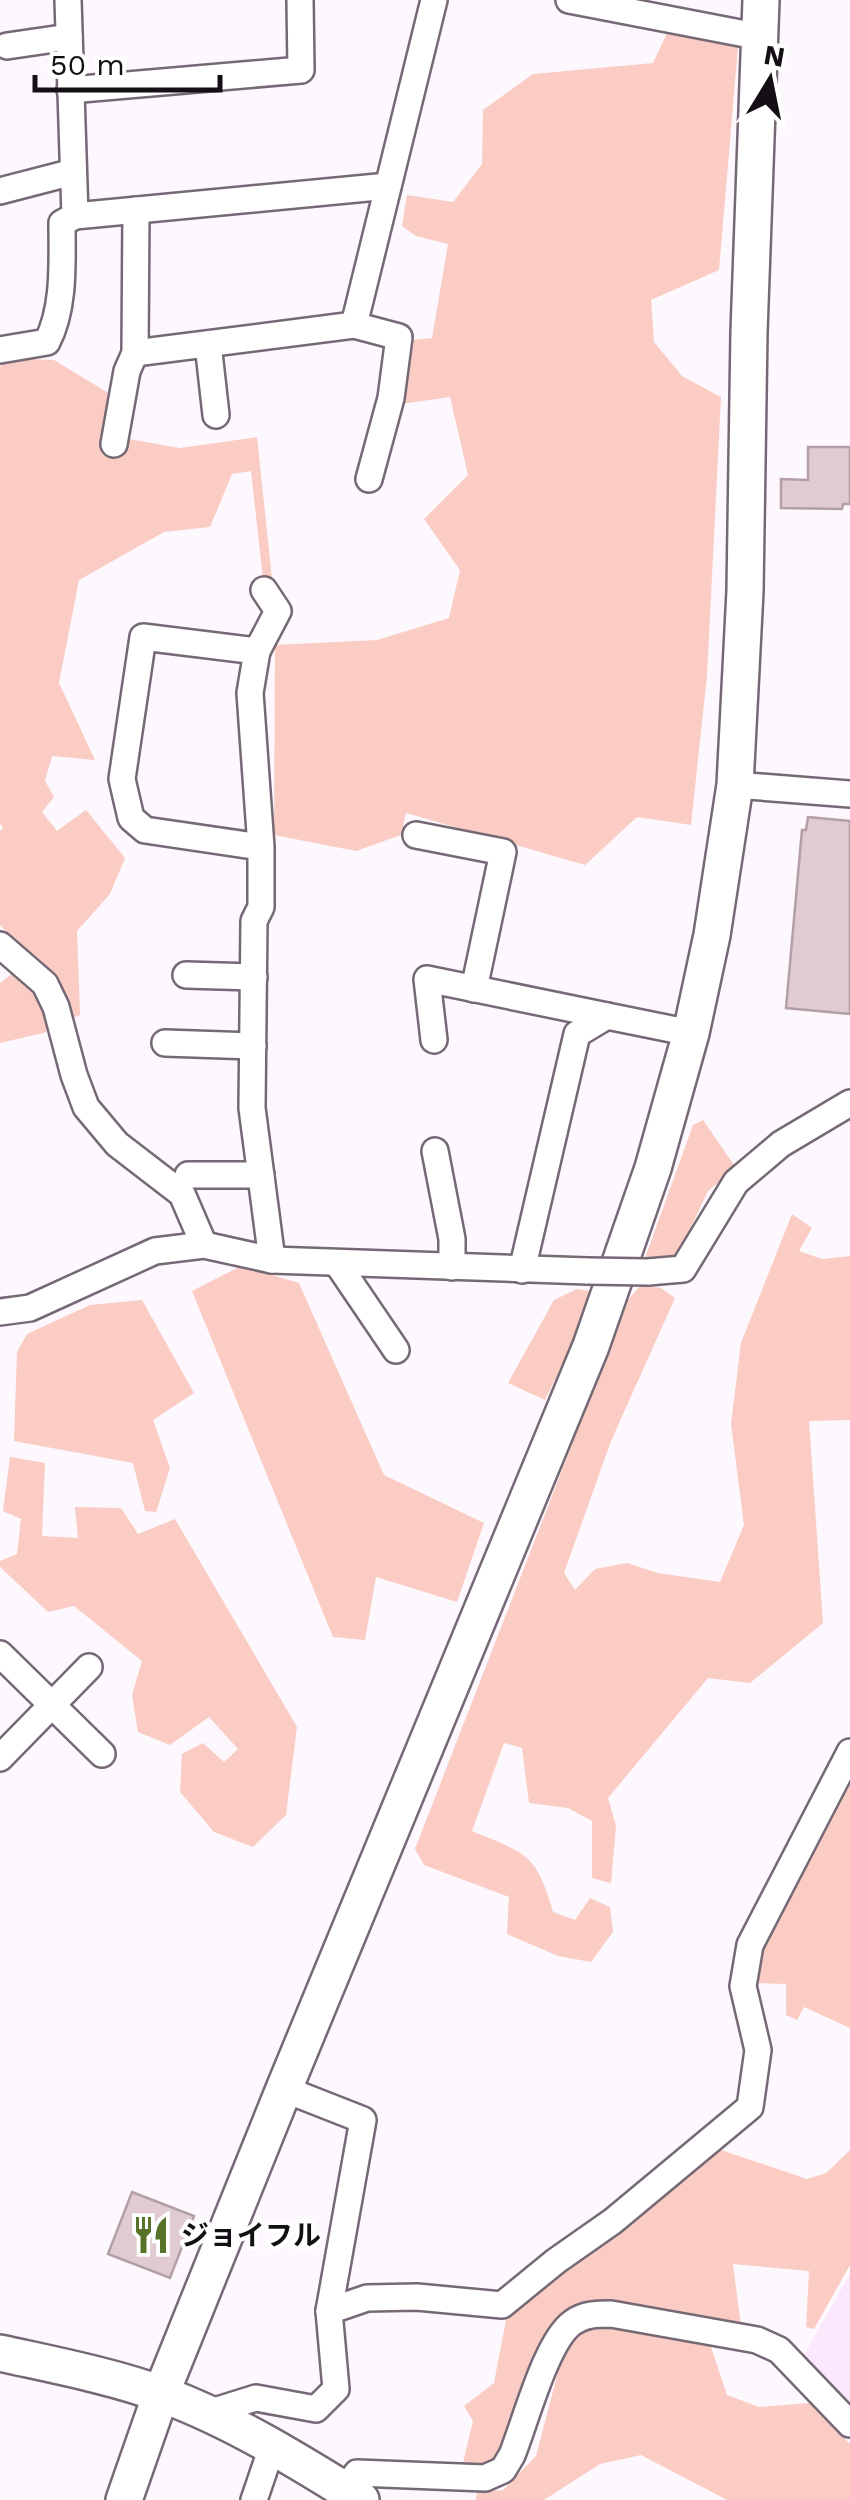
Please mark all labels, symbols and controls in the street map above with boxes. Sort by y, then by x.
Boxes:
scale bar [35,30,220,92]
north arrow [720,30,820,130]
text: N [761,38,787,74]
text: 50 m [50,47,125,82]
restaurant icon: ジョイフル [130,2214,172,2256]
place label: ジョイフル [181,2219,321,2252]

